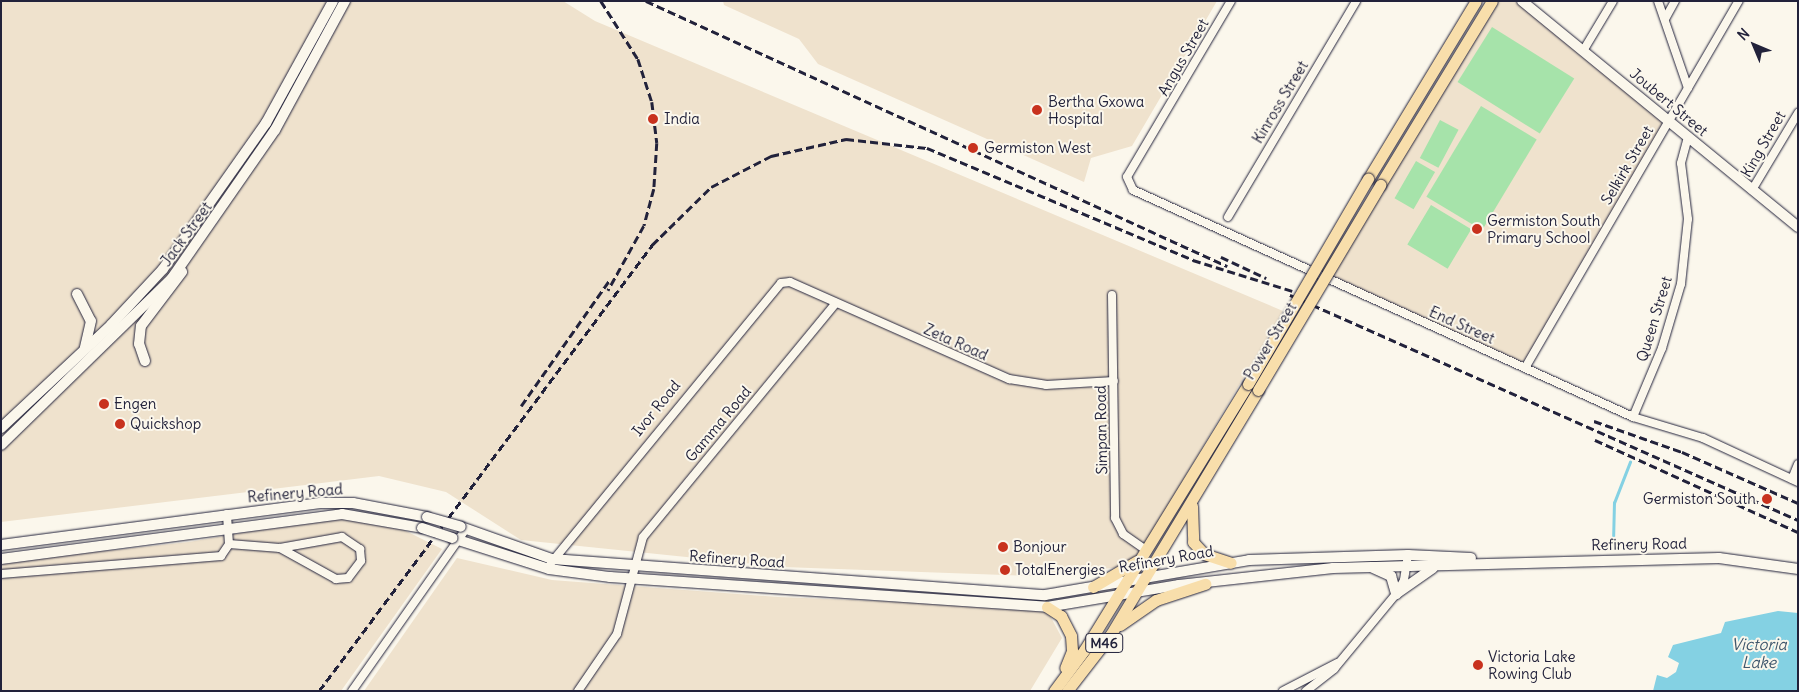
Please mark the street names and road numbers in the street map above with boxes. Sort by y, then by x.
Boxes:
street label: Angus Street [1154,15,1212,99]
street label: Kinross Street [1248,58,1312,146]
street label: Joubert Street [1626,64,1712,140]
street label: King Street [1737,108,1789,180]
street label: Selkirk Street [1597,122,1657,208]
street label: Jack Street [157,198,215,270]
street label: Queen Street [1632,274,1676,364]
street label: Power Street [1240,299,1300,383]
street label: End Street [1426,303,1498,347]
street label: Zeta Road [921,320,991,364]
street label: Ivor Road [628,376,684,440]
street label: Gamma Road [681,383,755,465]
street label: Simpan Road [1091,385,1111,475]
street label: Refinery Road [247,480,343,506]
street label: Refinery Road [1591,534,1687,554]
street label: Refinery Road [1117,542,1215,576]
street label: Refinery Road [689,547,785,571]
road number: M46 [1084,632,1124,654]

